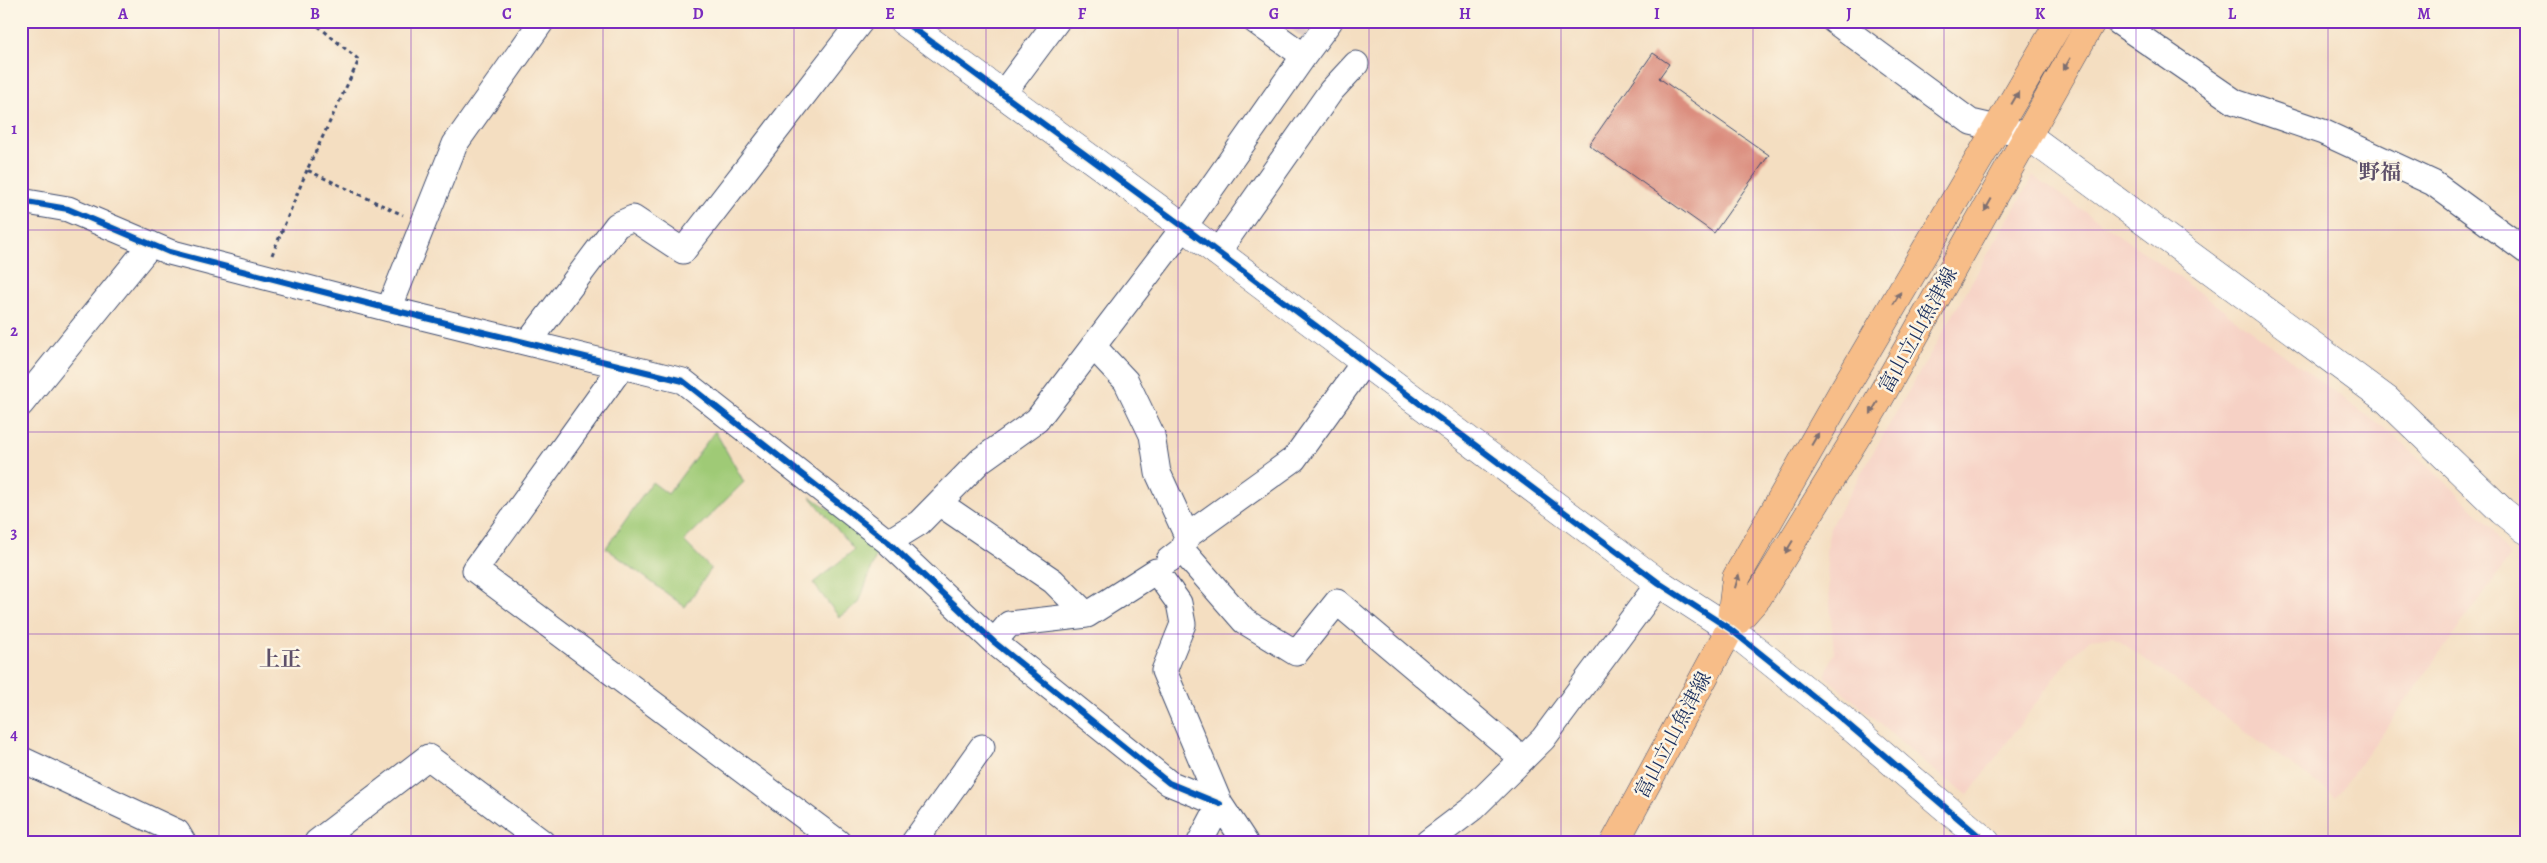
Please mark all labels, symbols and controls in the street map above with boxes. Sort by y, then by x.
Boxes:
text: A [117,3,129,25]
text: B [310,3,320,25]
text: C [502,3,512,25]
text: D [692,3,704,25]
text: E [885,3,895,25]
text: F [1078,3,1087,25]
text: G [1269,3,1279,25]
text: H [1459,3,1471,25]
text: I [1654,3,1660,25]
text: J [1846,3,1852,25]
text: K [2035,3,2046,25]
text: L [2228,3,2237,25]
text: M [2417,3,2431,25]
one-way arrow [2063,57,2072,70]
one-way arrow [2010,91,2019,104]
text: 1 [11,118,17,140]
district label: 野福 [2359,158,2401,186]
one-way arrow [1983,198,1992,212]
street label: 富山立山魚津線 [1872,262,1964,398]
one-way arrow [1892,292,1901,305]
text: 2 [10,320,18,342]
one-way arrow [1869,401,1878,414]
one-way arrow [1811,431,1819,446]
text: 3 [11,522,18,544]
one-way arrow [1785,540,1794,553]
one-way arrow [1733,573,1741,588]
district label: 上正 [259,645,301,673]
street label: 富山立山魚津線 [1628,667,1718,803]
text: 4 [10,724,18,746]

